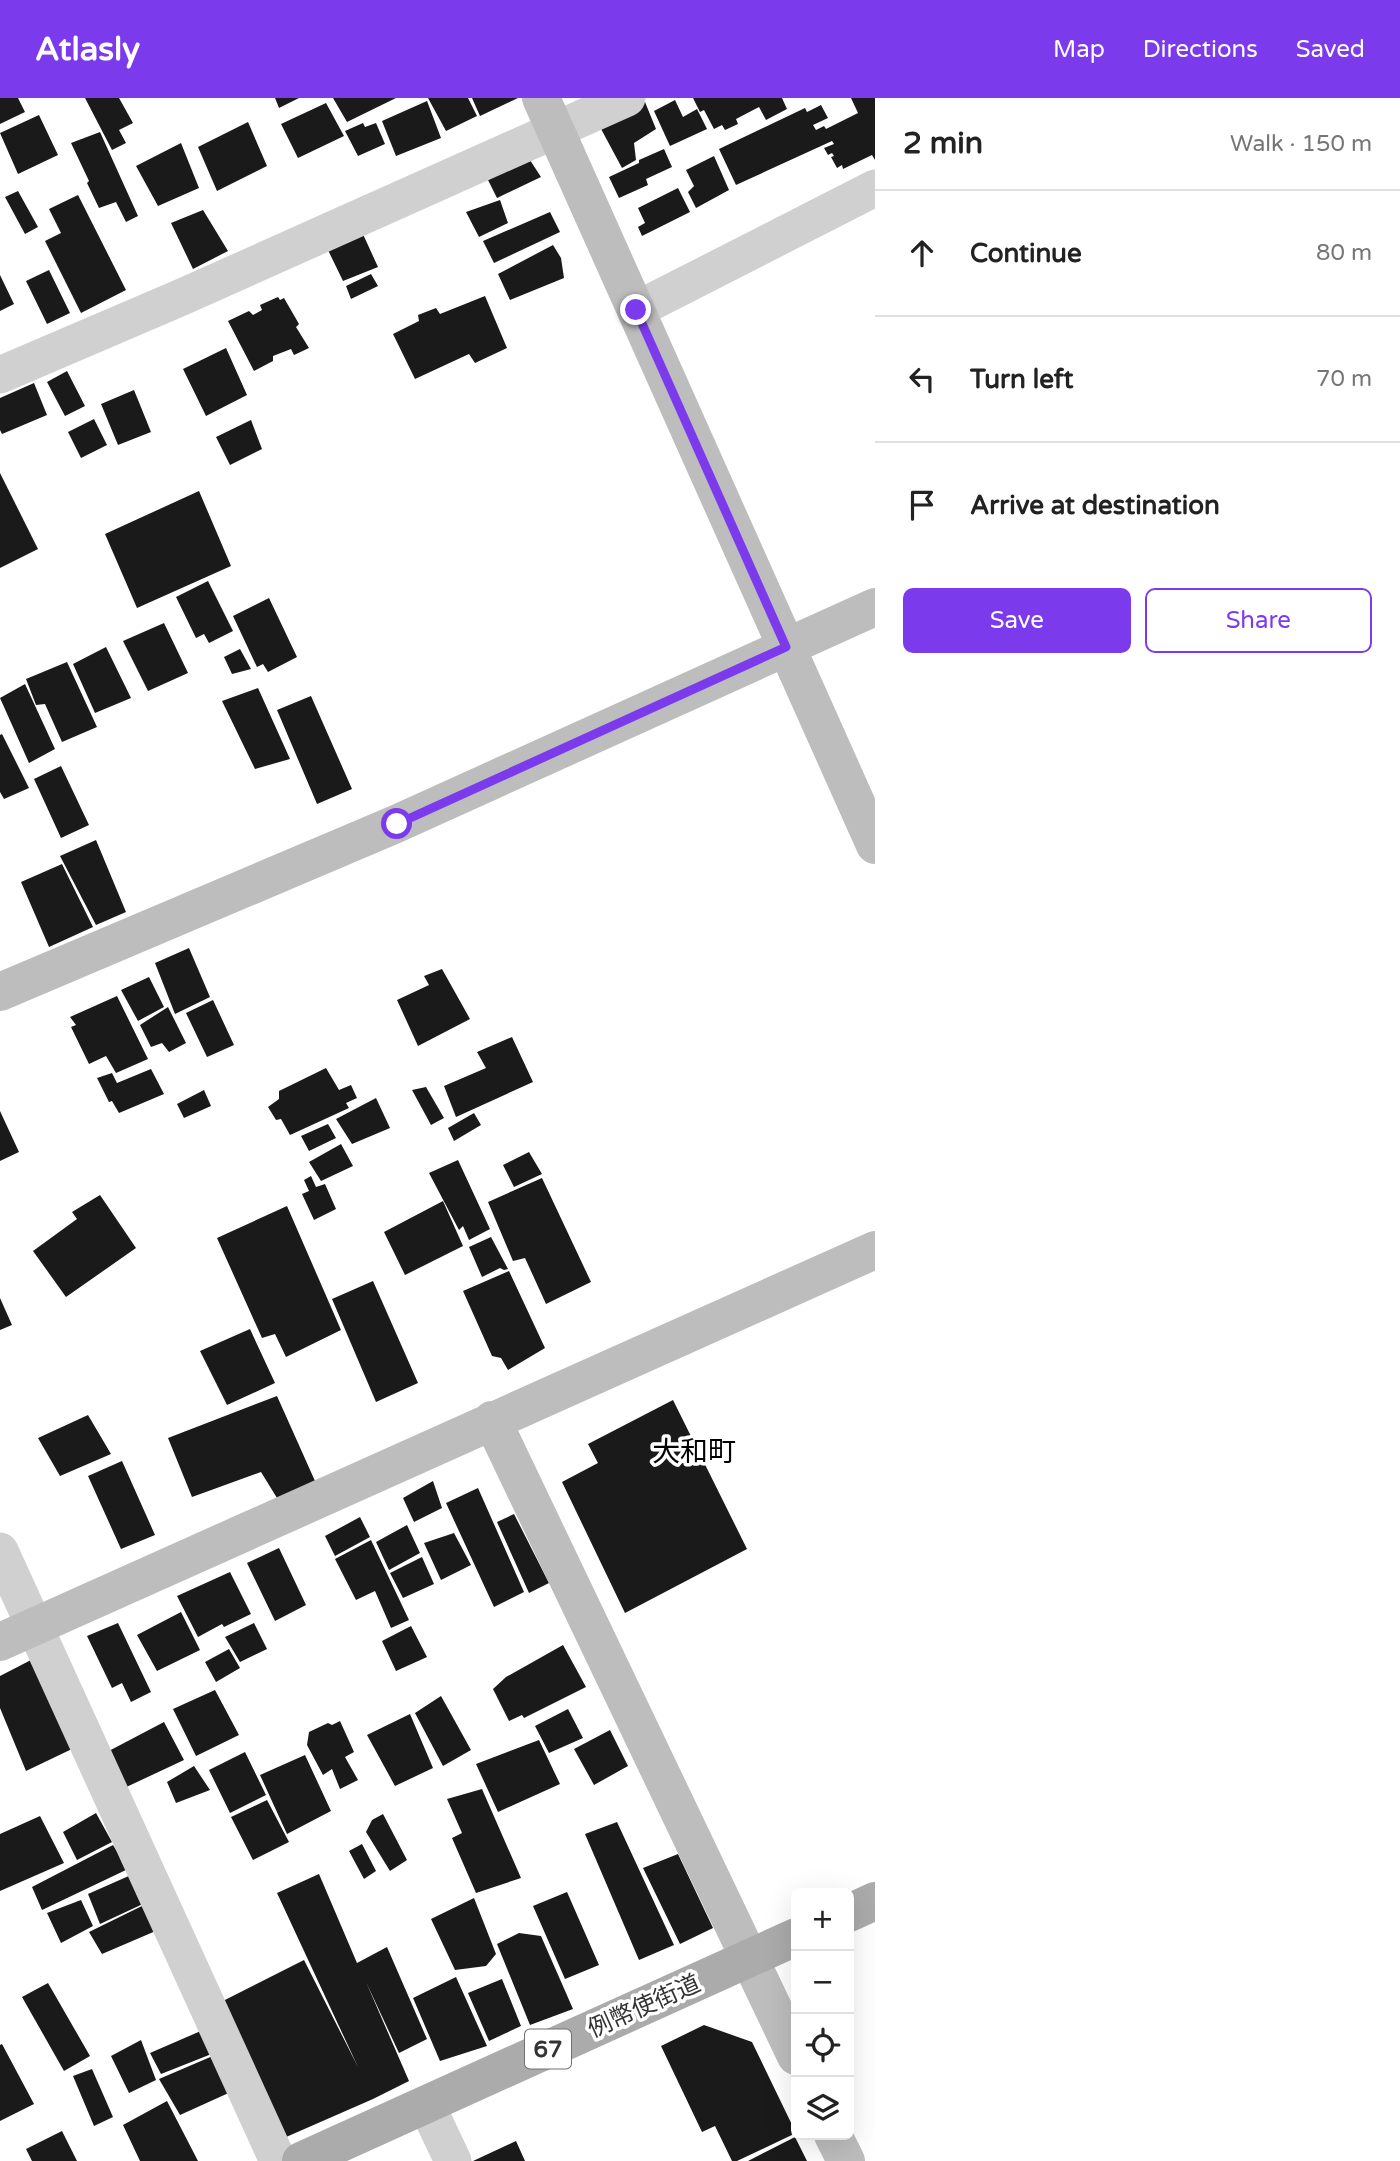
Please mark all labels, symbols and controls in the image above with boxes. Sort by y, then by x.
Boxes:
text: Atlasly [35,30,140,69]
text: Map [1053,35,1105,64]
text: Directions [1143,35,1258,64]
text: Saved [1296,35,1365,64]
text: 2 min [903,125,983,162]
text: Walk · 150 m [1230,130,1372,158]
icon: ahead [903,234,941,272]
text: Continue [970,238,1082,269]
text: 80 m [1316,239,1372,267]
route end [620,294,651,325]
icon: left [903,360,941,398]
text: Turn left [970,364,1073,395]
text: 70 m [1316,365,1372,393]
icon: arrive [903,486,941,524]
text: Arrive at destination [970,490,1220,521]
button: Save [903,588,1131,653]
button: Share [1145,588,1372,653]
route start [381,808,412,839]
district label: 大和町 [652,1435,736,1469]
map controls [791,1888,854,2140]
button: + [791,1888,854,1951]
button: − [791,1951,854,2014]
street label: 例幣使街道 [583,1969,705,2044]
button: locate [791,2014,854,2077]
road number: 67 [525,2030,571,2068]
button: layers [791,2077,854,2140]

